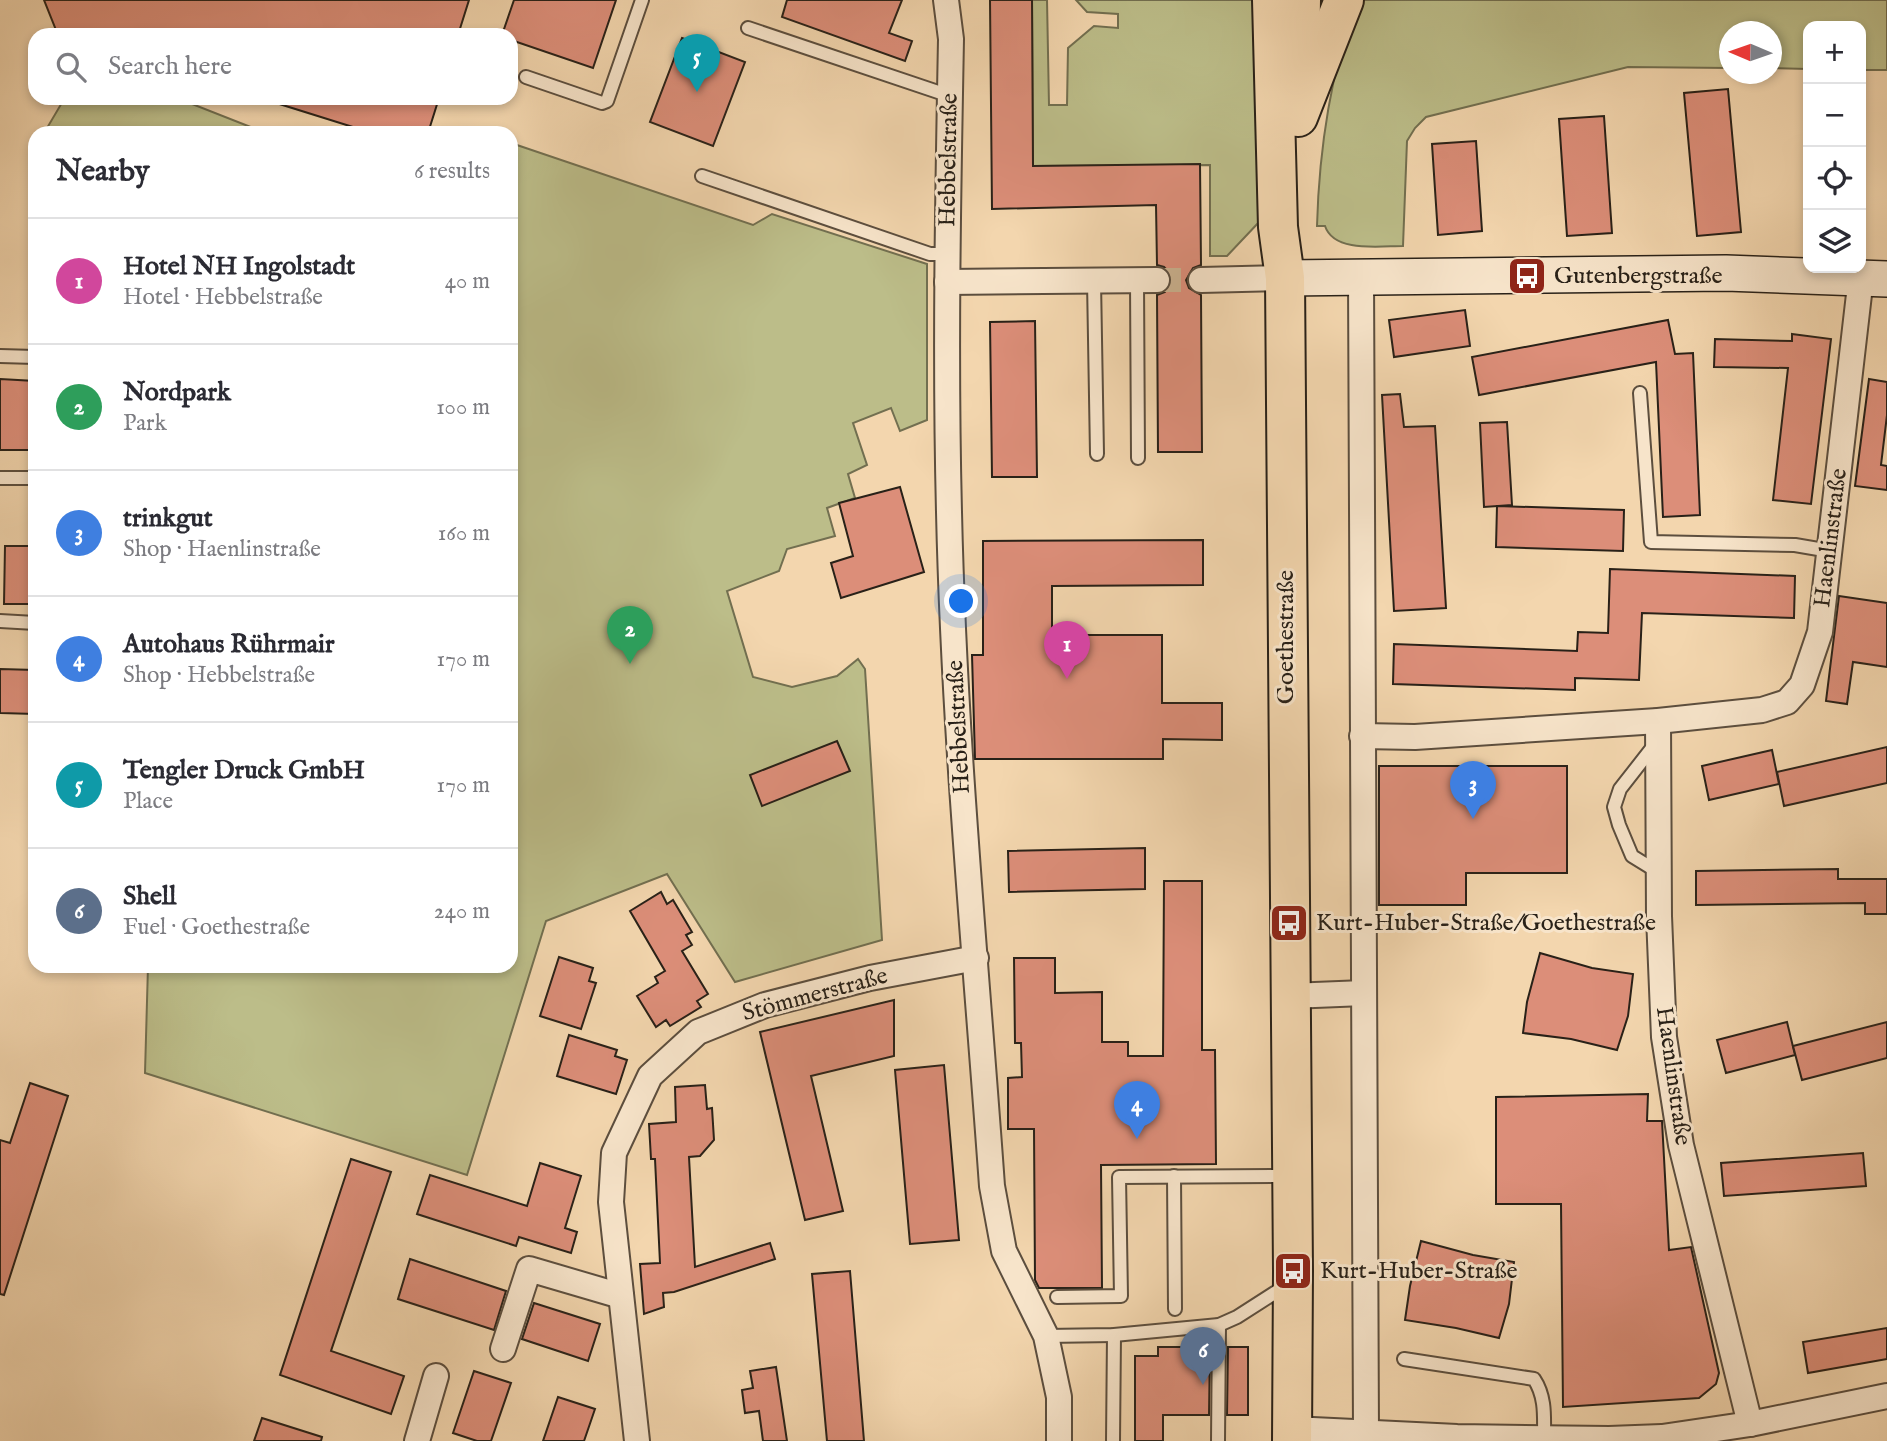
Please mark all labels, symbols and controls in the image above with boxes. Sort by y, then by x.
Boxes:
north arrow [1719,21,1782,84]
map controls [1803,21,1866,273]
button: + [1803,21,1866,84]
search box [28,28,518,105]
pin: 5 [674,34,720,92]
icon: search [52,48,90,86]
text: Search here [108,50,232,83]
button: − [1803,84,1866,147]
street label: Hebbelstraße [932,93,966,227]
button: locate [1803,147,1866,210]
text: Nearby [56,153,149,191]
text: 6 results [414,157,490,186]
button: layers [1803,210,1866,273]
text: Hotel NH Ingolstadt [123,250,355,283]
bus stop icon: Gutenbergstraße [1506,255,1548,297]
place label: Gutenbergstraße [1554,261,1722,292]
text: 1 [75,267,83,296]
text: 40 m [445,267,490,296]
text: Hotel · Hebbelstraße [123,283,323,312]
text: Nordpark [123,376,231,409]
text: 2 [74,393,84,422]
text: 100 m [436,393,490,422]
text: Park [123,409,167,438]
street label: Haenlinstraße [1807,467,1855,609]
text: trinkgut [123,502,213,535]
text: 3 [75,519,83,548]
text: 160 m [438,519,490,548]
text: Shop · Haenlinstraße [123,535,321,564]
street label: Goethestraße [1271,570,1302,704]
your location [944,584,978,618]
pin: 2 [607,606,653,664]
pin: 1 [1044,621,1090,679]
text: Autohaus Rührmair [123,628,335,661]
text: 4 [73,645,85,674]
text: 170 m [437,645,490,674]
street label: Hebbelstraße [940,659,978,795]
text: Shop · Hebbelstraße [123,661,315,690]
text: Tengler Druck GmbH [123,754,365,787]
pin: 3 [1450,761,1496,819]
text: 5 [75,771,83,800]
text: 170 m [437,771,490,800]
text: Place [123,787,173,816]
text: Shell [123,880,176,913]
text: 6 [74,897,84,926]
text: 240 m [434,897,490,926]
bus stop icon: Kurt-Huber-Straße/Goethestraße [1268,902,1310,944]
place label: Kurt-Huber-Straße/Goethestraße [1316,908,1656,939]
text: Fuel · Goethestraße [123,913,310,942]
street label: Stömmerstraße [739,961,891,1029]
street label: Haenlinstraße [1648,1005,1698,1147]
pin: 4 [1114,1081,1160,1139]
bus stop icon: Kurt-Huber-Straße [1272,1250,1314,1292]
place label: Kurt-Huber-Straße [1320,1256,1518,1287]
pin: 6 [1180,1327,1226,1385]

